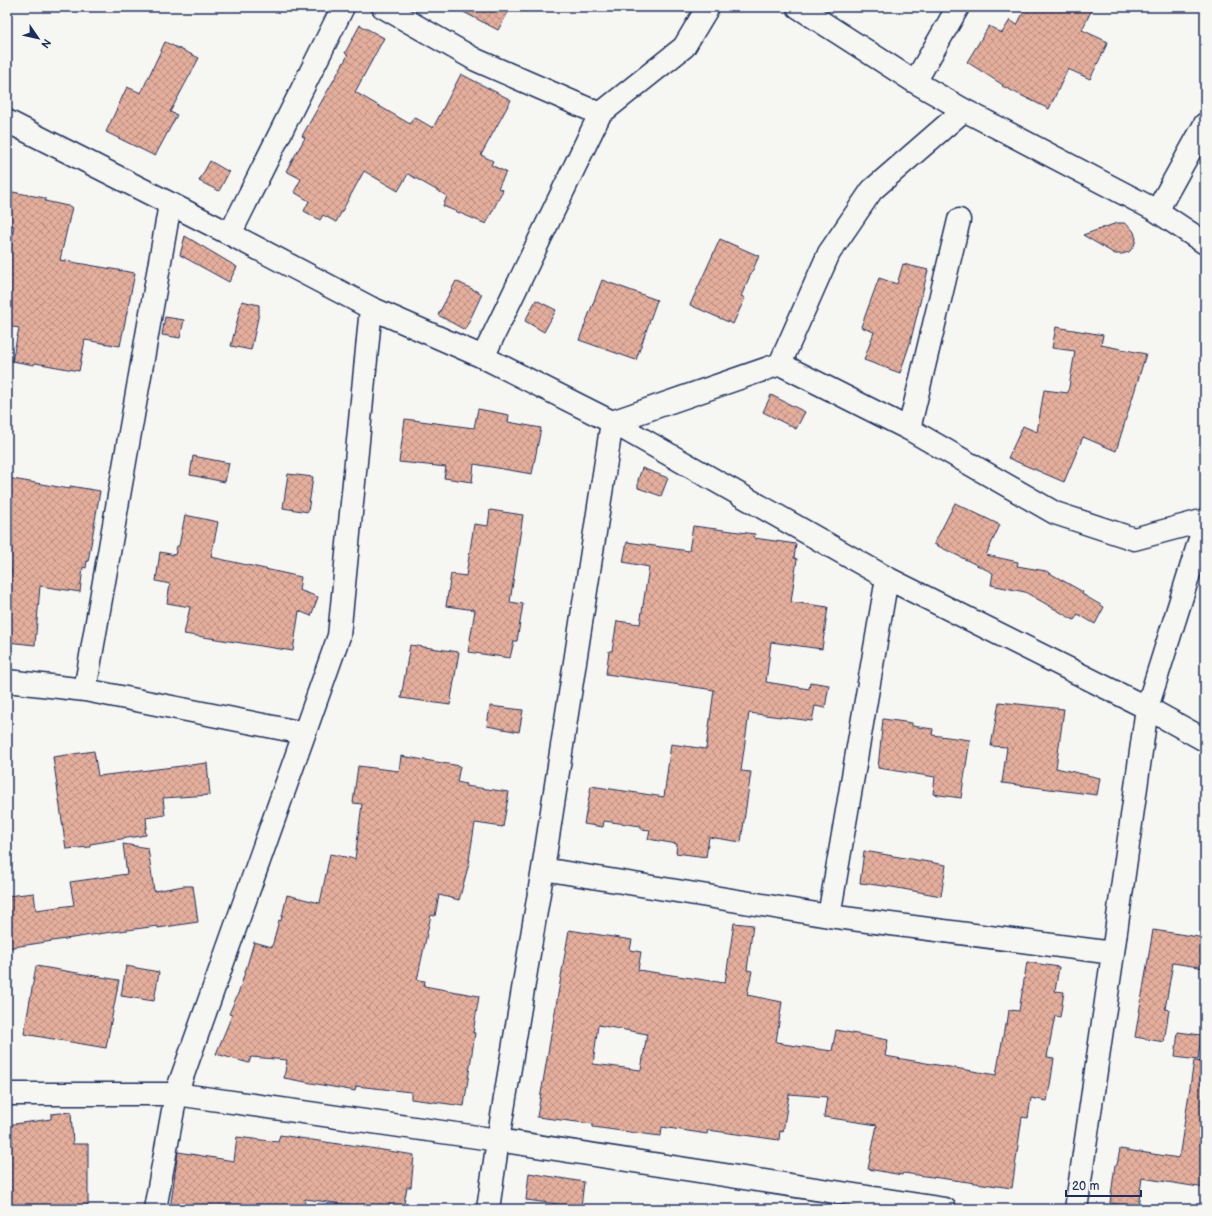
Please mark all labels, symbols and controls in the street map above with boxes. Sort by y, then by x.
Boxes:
north arrow [18,18,58,58]
text: N [38,36,54,50]
scale bar [1066,1172,1141,1198]
text: 20 m [1072,1179,1099,1194]

